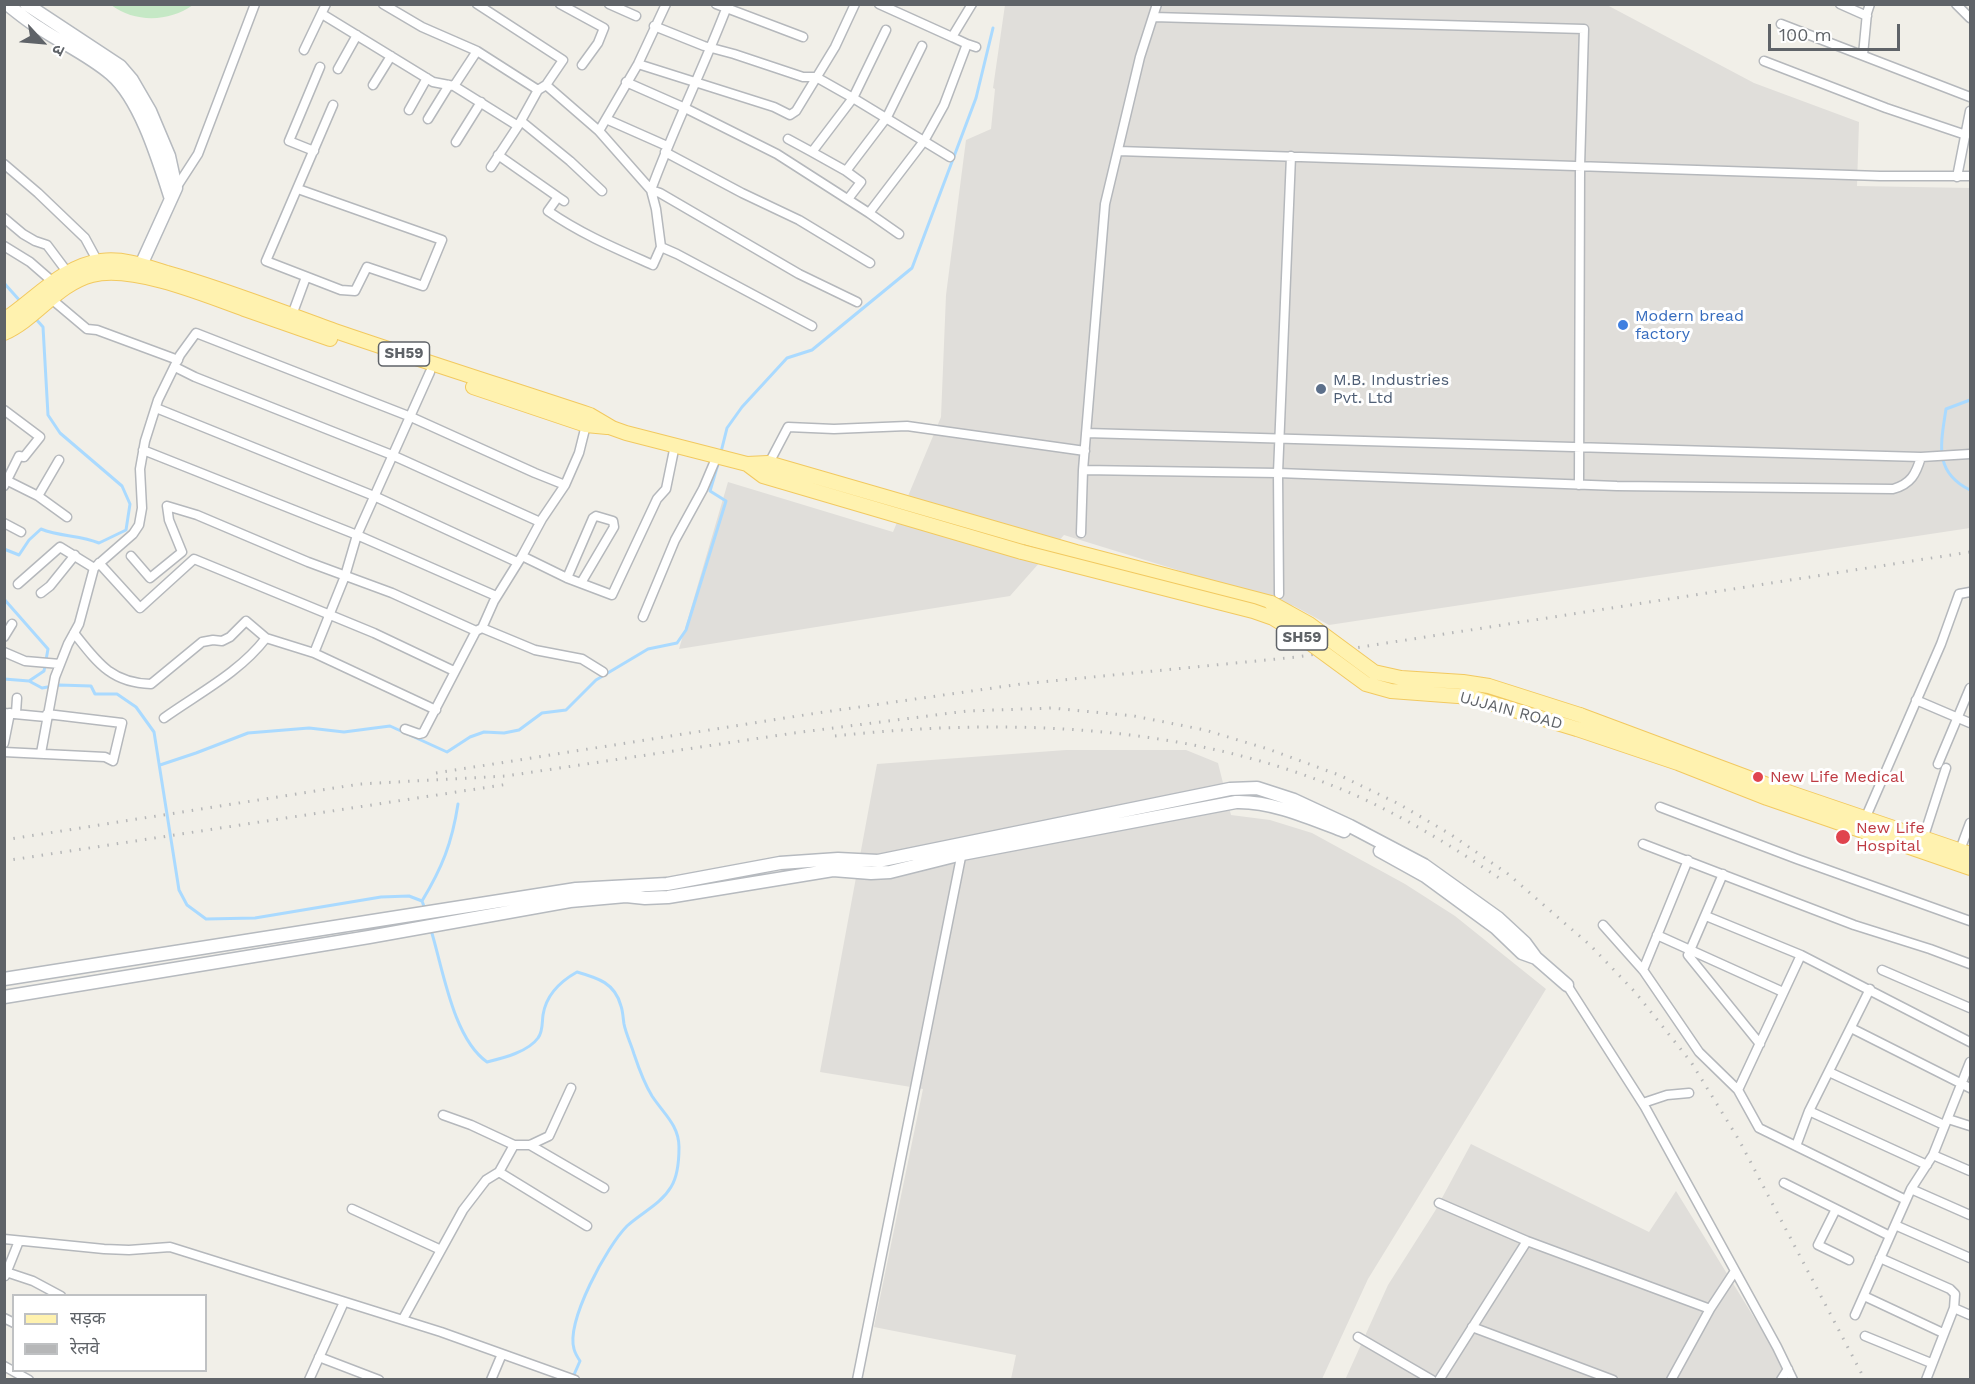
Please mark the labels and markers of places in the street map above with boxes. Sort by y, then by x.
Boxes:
place label: Modern bread factory [1635,306,1744,344]
marker: Modern bread factory [1616,318,1630,332]
place label: M.B. Industries Pvt. Ltd [1333,370,1449,408]
marker: M.B. Industries Pvt. Ltd [1314,382,1328,396]
place label: New Life Medical [1770,767,1904,787]
marker: New Life Medical [1751,770,1765,784]
place label: New Life Hospital [1856,818,1925,856]
marker: New Life Hospital [1834,828,1852,846]

